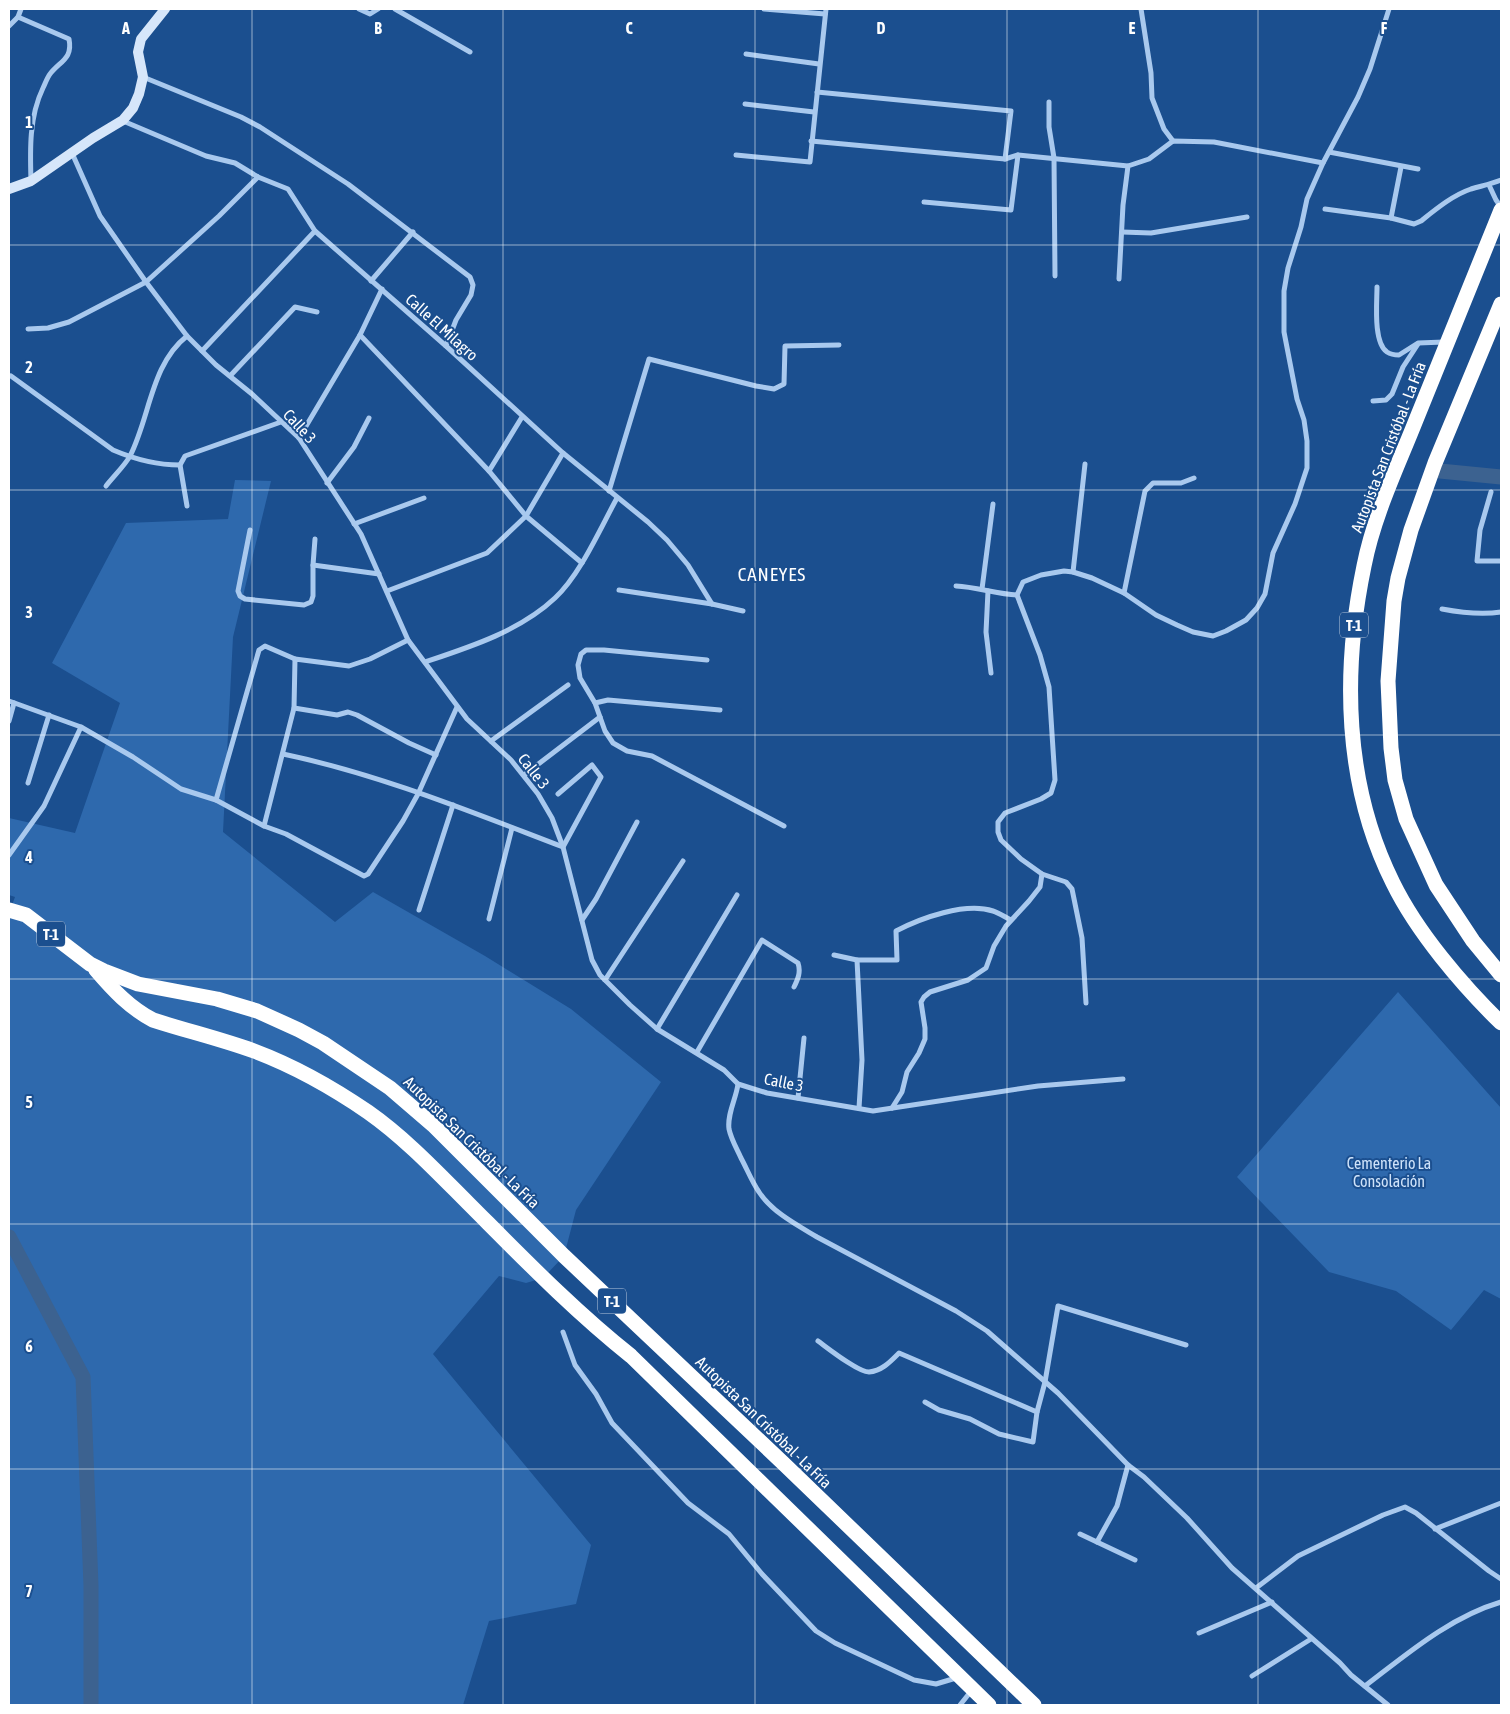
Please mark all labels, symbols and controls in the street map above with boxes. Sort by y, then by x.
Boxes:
text: A [121,19,130,37]
text: B [374,19,382,37]
text: C [625,19,633,37]
text: D [877,19,886,37]
text: E [1129,19,1136,37]
text: F [1381,19,1388,37]
text: 1 [25,113,33,131]
street label: Calle El Milagro [402,290,482,365]
text: 2 [25,358,33,376]
street label: Autopista San Cristóbal - La Fría [1347,359,1430,535]
street label: Calle 3 [280,405,320,447]
district label: CANEYES [738,563,806,585]
text: 3 [25,603,33,621]
road number: T-1 [1340,612,1368,638]
street label: Calle 3 [515,750,553,792]
text: 4 [24,848,33,866]
road number: T-1 [37,922,65,946]
street label: Calle 3 [763,1069,805,1095]
street label: Autopista San Cristóbal - La Fría [400,1072,544,1212]
text: 5 [25,1093,33,1111]
park label: Cementerio La Consolación [1347,1154,1431,1190]
road number: T-1 [598,1288,626,1314]
text: 6 [25,1337,33,1355]
street label: Autopista San Cristóbal - La Fría [692,1352,836,1492]
text: 7 [25,1582,33,1600]

